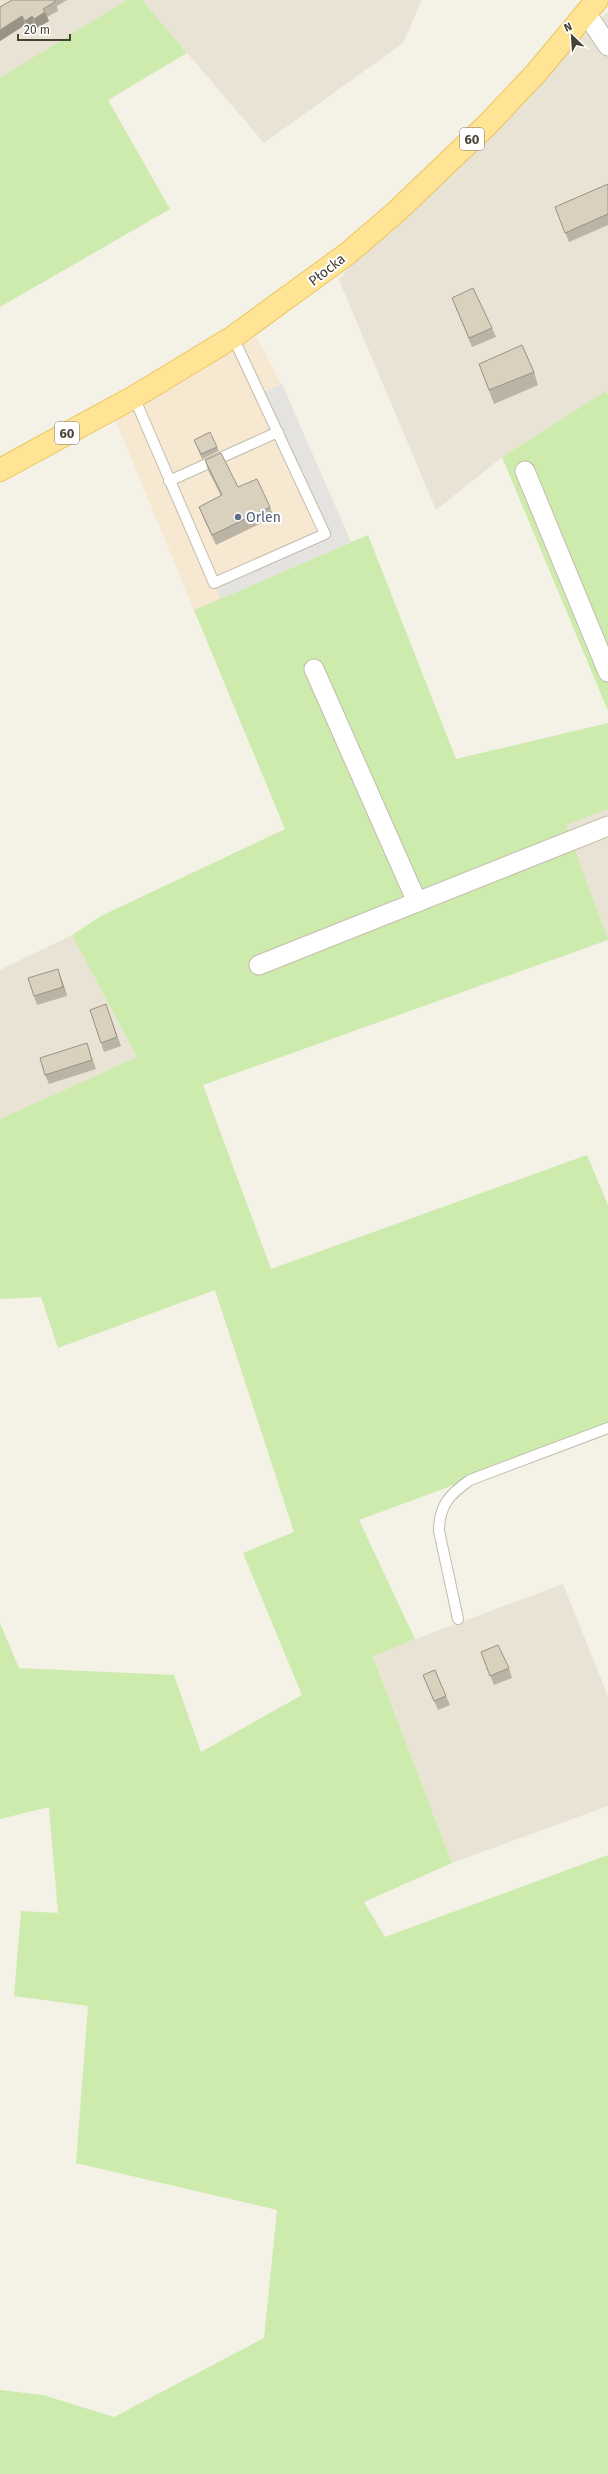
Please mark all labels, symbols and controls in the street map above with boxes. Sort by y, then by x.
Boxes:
scale bar [18,16,70,42]
north arrow [552,16,592,56]
text: N [562,20,574,35]
text: 20 m [24,23,50,37]
road number: 60 [460,128,484,150]
street label: Płocka [305,250,349,290]
road number: 60 [55,422,79,444]
place label: Orlen [246,509,281,526]
marker: Orlen [233,512,243,522]

